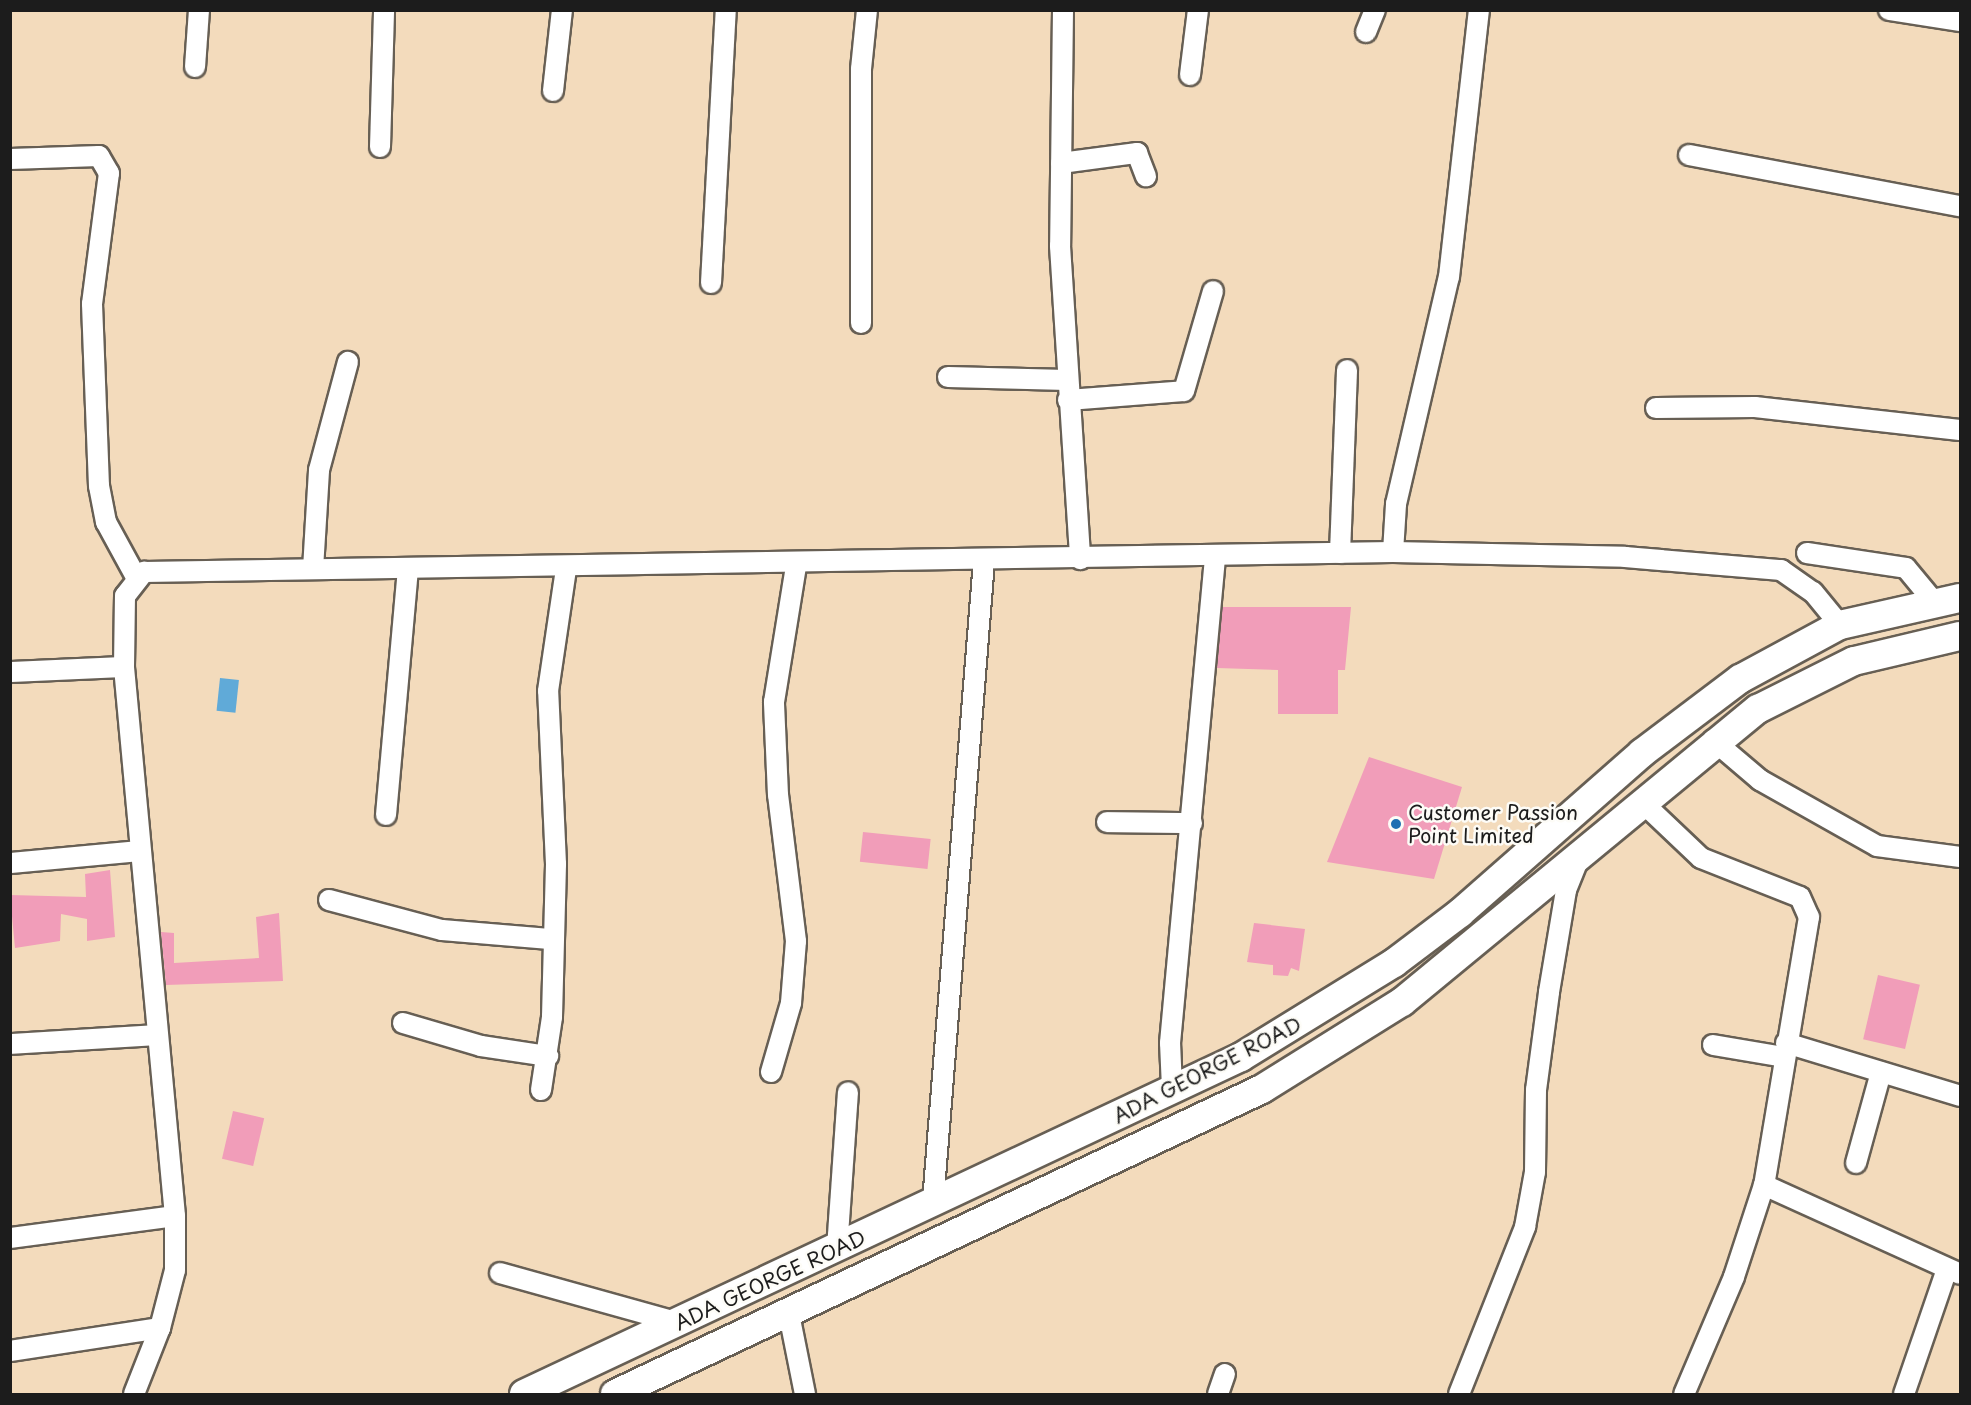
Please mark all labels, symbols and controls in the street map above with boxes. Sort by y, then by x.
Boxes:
place label: Customer Passion Point Limited [1408,801,1578,848]
marker: Customer Passion Point Limited [1389,817,1403,831]
street label: ADA GEORGE ROAD [1109,1012,1305,1128]
street label: ADA GEORGE ROAD [671,1225,869,1335]

